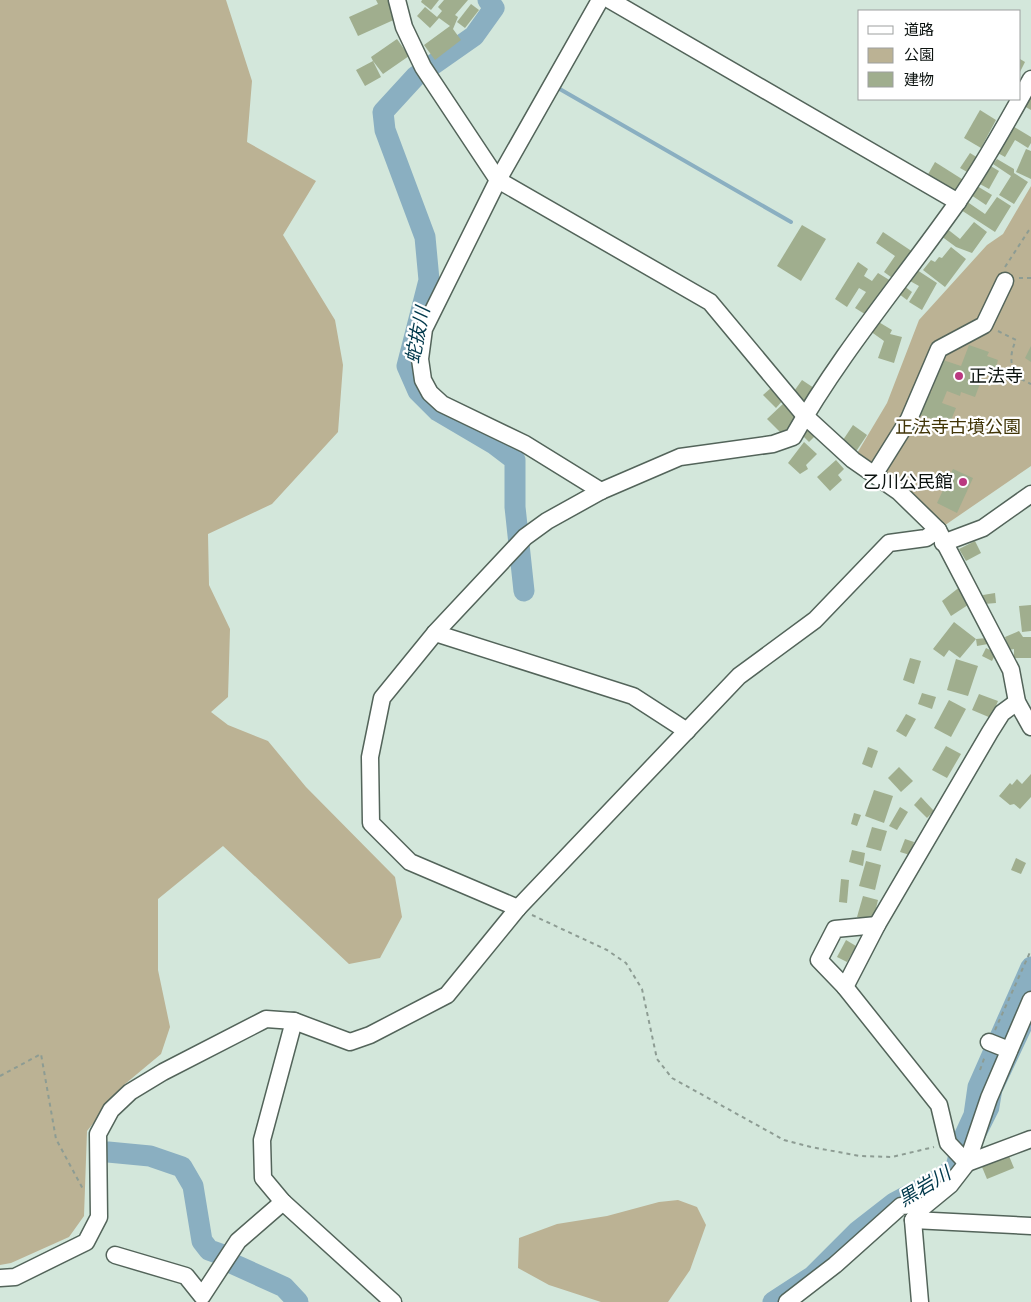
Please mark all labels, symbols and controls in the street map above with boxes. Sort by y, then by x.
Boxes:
legend [858,10,1021,100]
text: 道路 [904,19,934,40]
text: 公園 [904,44,934,65]
text: 建物 [904,69,934,90]
water label: 蛇抜川 [399,303,436,365]
place label: 正法寺 [969,363,1023,388]
marker: 正法寺 [953,370,965,382]
park label: 正法寺古墳公園 [895,414,1021,439]
place label: 乙川公民館 [863,469,953,494]
marker: 乙川公民館 [957,476,969,488]
water label: 黒岩川 [893,1159,957,1212]

